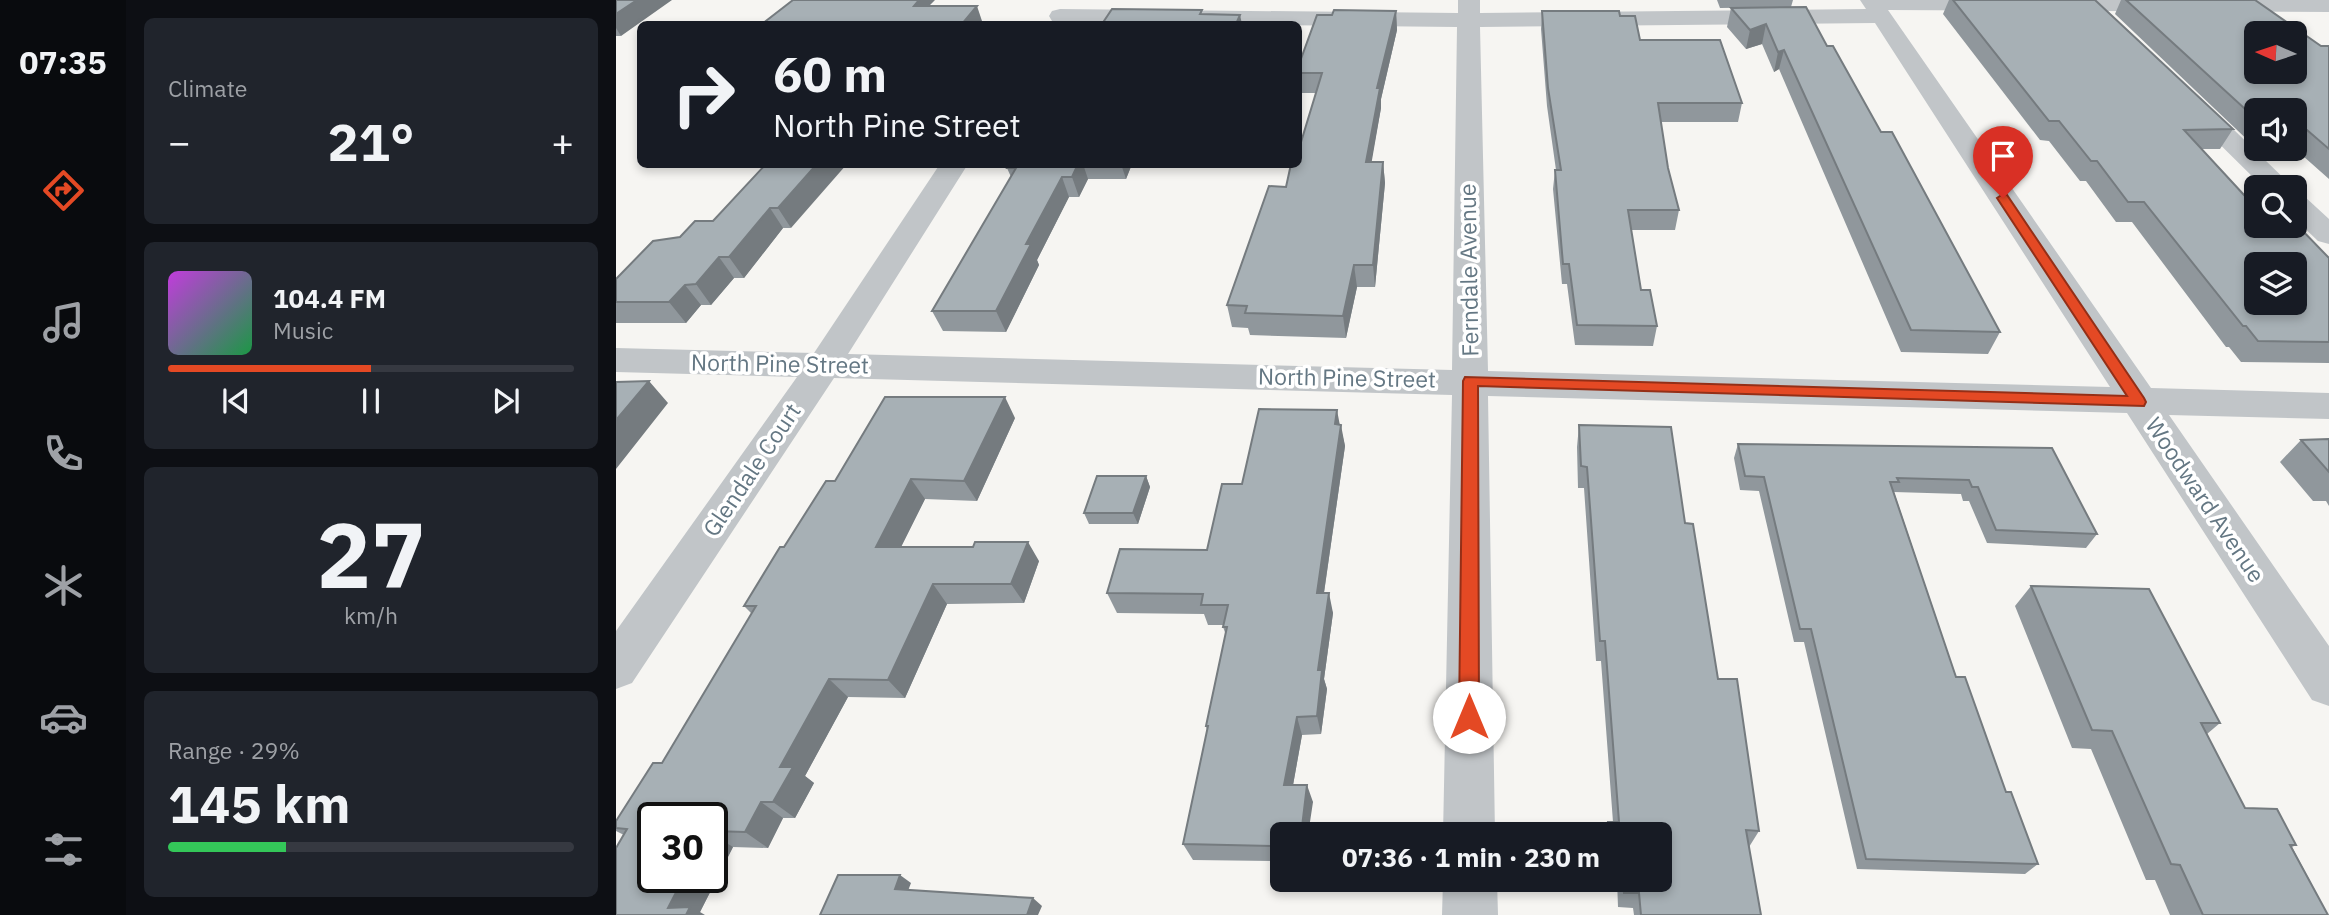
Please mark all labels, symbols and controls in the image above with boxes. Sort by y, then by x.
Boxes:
north arrow [2244,21,2306,84]
map controls [2244,21,2307,315]
text: 07:35 [19,41,107,83]
text: 60 m [773,42,887,105]
icon: right [658,49,749,140]
text: Climate [168,73,247,103]
button: sound [2244,98,2307,161]
text: North Pine Street [773,104,1021,146]
text: 21° [328,108,414,175]
text: − [168,117,191,166]
text: + [551,117,574,166]
pin [1973,126,2033,198]
icon: arrive [1984,137,2022,175]
icon: directions [39,166,88,215]
button: search [2244,175,2307,238]
street label: Ferndale Avenue [1451,183,1485,357]
button: layers [2244,252,2307,315]
text: 104.4 FM [273,281,386,315]
icon: music [39,298,88,347]
text: Music [273,315,333,345]
street label: North Pine Street [691,346,869,380]
street label: North Pine Street [1258,360,1436,394]
icon: previous [217,382,255,420]
icon: pause [352,382,390,420]
icon: next [487,382,525,420]
street label: Glendale Court [695,397,807,542]
street label: Woodward Avenue [2139,411,2272,588]
icon: phone [39,429,88,478]
text: 27 [316,495,426,613]
icon: climate [39,561,88,610]
text: km/h [344,600,398,630]
position arrow [1432,680,1506,754]
icon: car [39,693,88,742]
text: Range · 29% [168,735,300,765]
text: 145 km [168,770,350,837]
speed limit sign: 30 [637,802,728,893]
icon: filters [39,825,88,874]
text: 07:36 · 1 min · 230 m [1342,840,1600,874]

